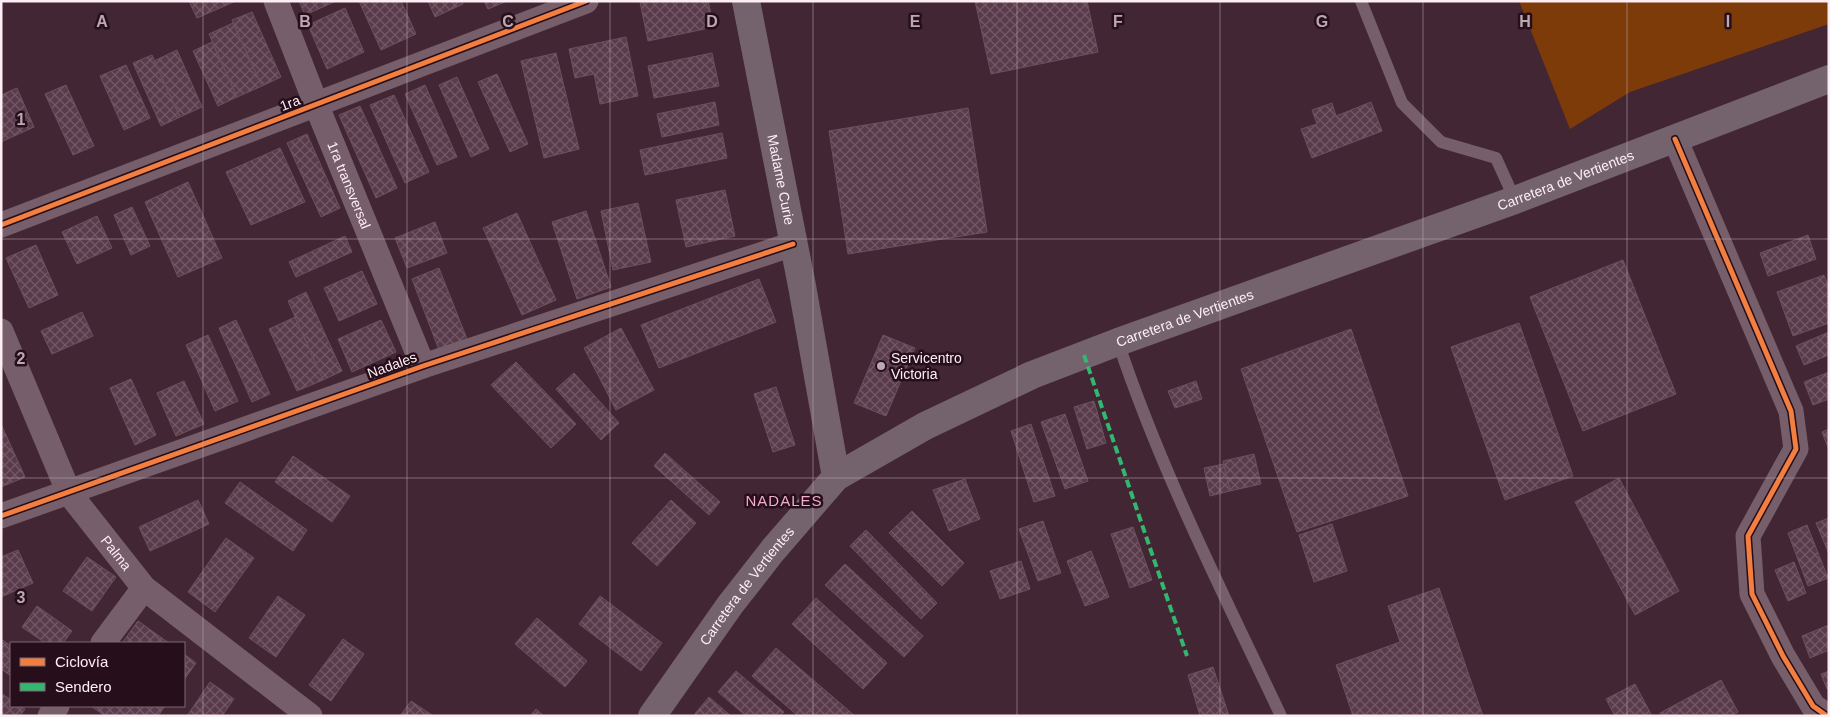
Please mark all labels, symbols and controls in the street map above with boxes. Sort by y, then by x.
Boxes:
text: A [96,13,108,30]
text: B [299,13,311,30]
text: C [502,13,514,30]
text: D [706,13,718,30]
text: E [910,13,921,30]
text: F [1113,13,1123,30]
text: G [1316,13,1328,30]
text: H [1519,13,1531,30]
text: I [1726,13,1730,30]
street label: 1ra [278,92,303,114]
text: 1 [17,111,26,128]
street label: Madame Curie [764,133,798,226]
street label: 1ra transversal [324,139,374,231]
street label: Carretera de Vertientes [1495,147,1636,214]
street label: Carretera de Vertientes [1114,286,1256,350]
street label: Nadales [365,349,419,381]
text: 2 [17,350,26,367]
place label: Servicentro Victoria [891,350,962,382]
marker: Servicentro Victoria [875,360,887,372]
district label: NADALES [745,492,823,509]
street label: Carretera de Vertientes [696,524,797,648]
street label: Palma [98,532,135,574]
text: 3 [17,589,26,606]
legend [10,642,185,707]
text: Ciclovía [55,653,109,670]
text: Sendero [55,678,112,695]

